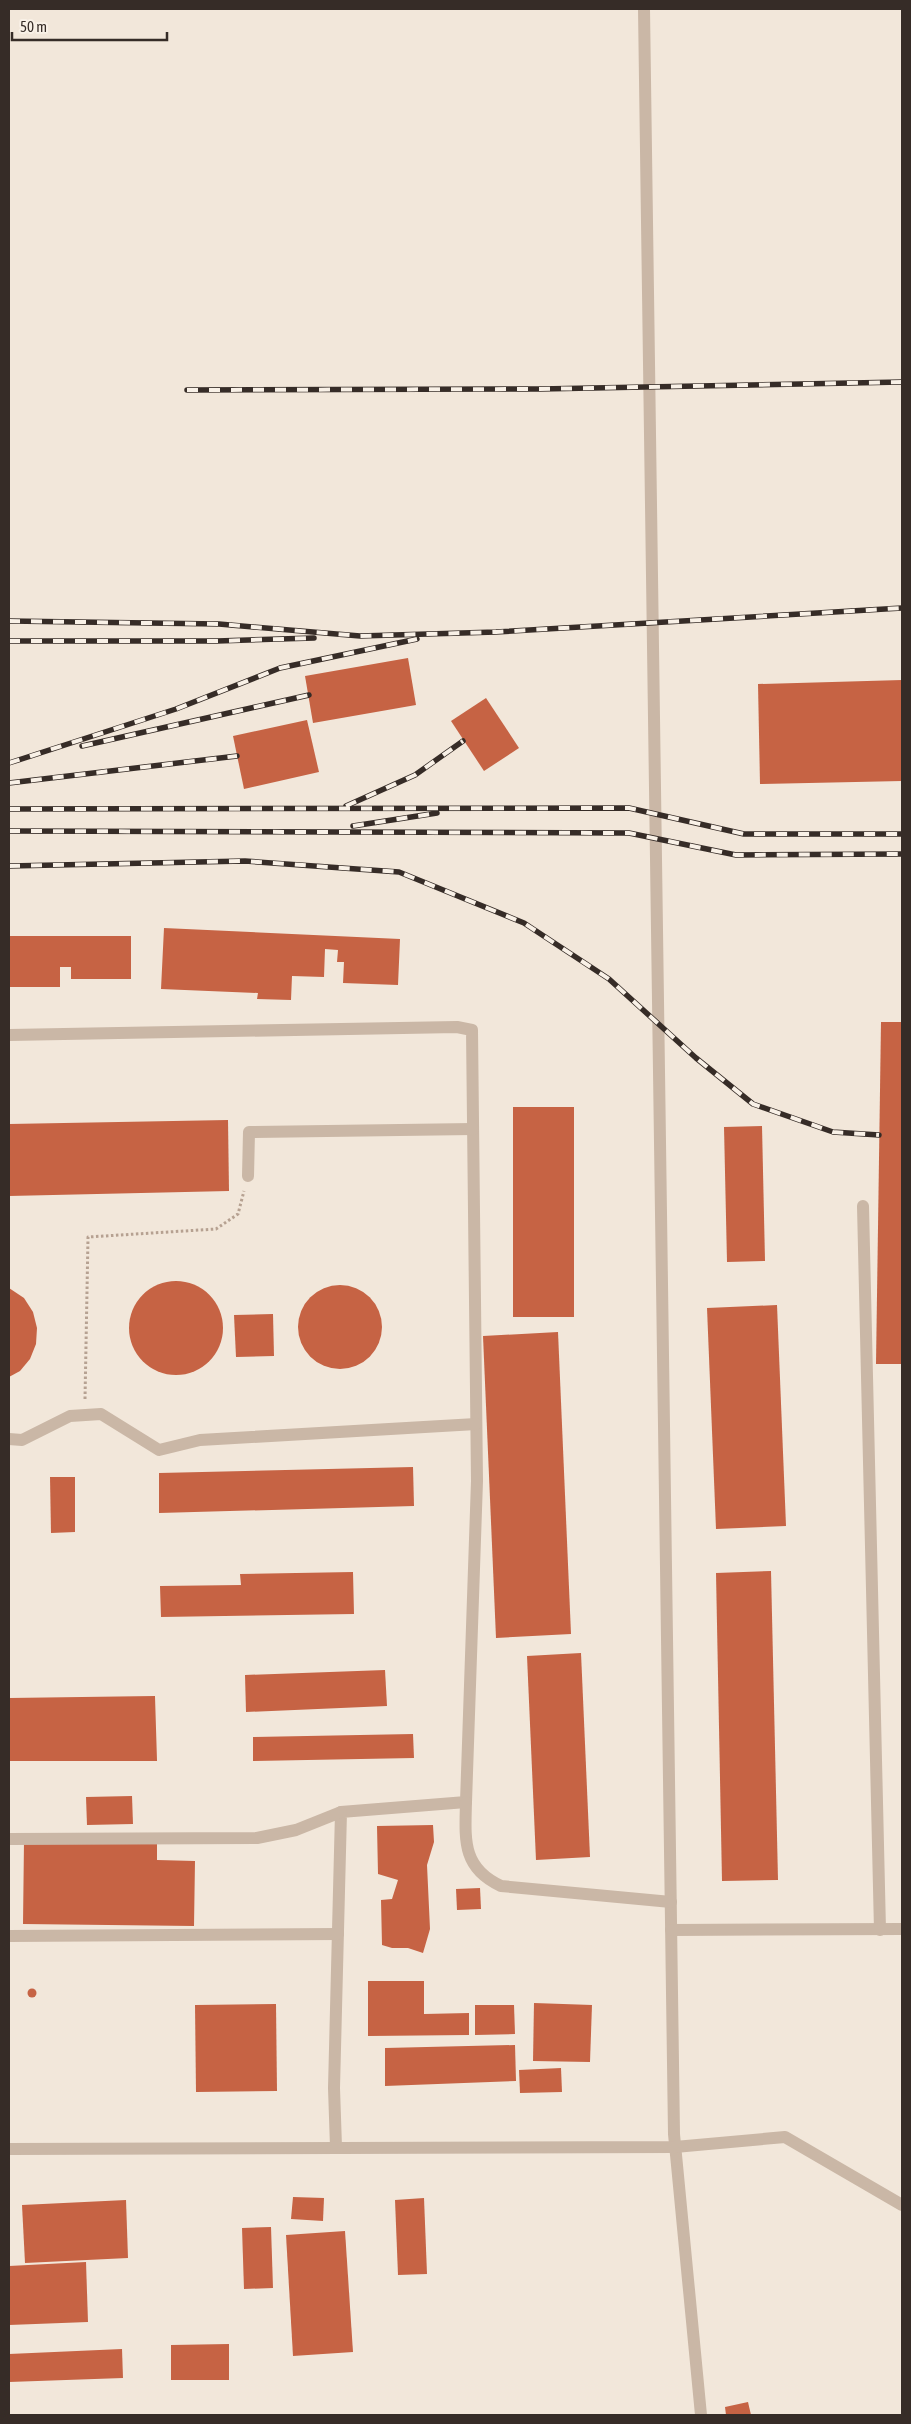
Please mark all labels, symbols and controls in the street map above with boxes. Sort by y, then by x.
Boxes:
scale bar [12,10,168,42]
text: 50 m [20,18,47,35]

